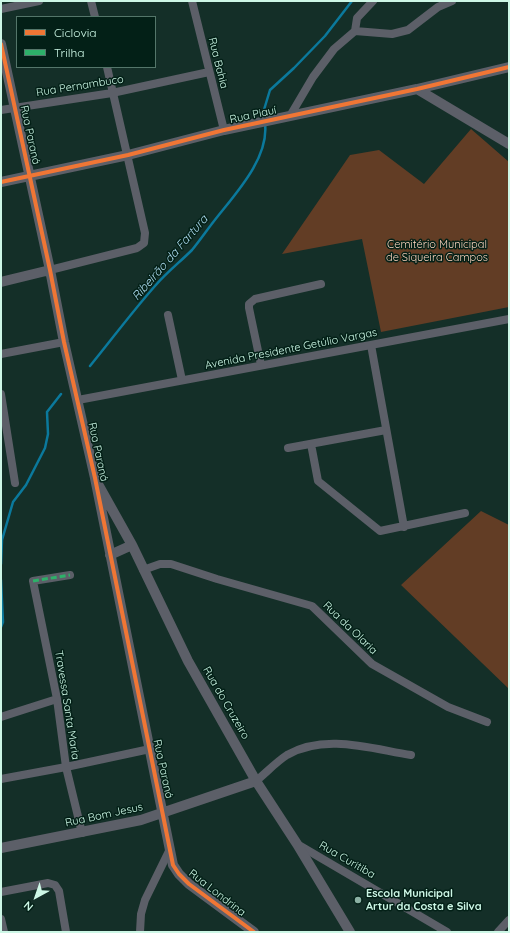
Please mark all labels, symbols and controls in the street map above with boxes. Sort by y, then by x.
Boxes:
legend [16,16,156,68]
text: Ciclovia [54,25,97,40]
street label: Rua Bahia [205,36,231,90]
text: Trilha [54,45,85,60]
street label: Rua Pernambuco [35,73,125,99]
street label: Rua Paraná [17,104,43,166]
street label: Rua Piauí [229,104,277,126]
water label: Ribeirão da Fartura [129,212,211,304]
park label: Cemitério Municipal de Siqueira Campos [386,238,488,264]
street label: Avenida Presidente Getúlio Vargas [204,326,378,372]
street label: Rua Paraná [85,421,111,483]
street label: Rua da Olaria [320,599,380,657]
street label: Travessa Santa Maria [52,649,82,761]
street label: Rua do Cruzeiro [200,664,252,742]
street label: Rua Paraná [150,738,176,800]
street label: Rua Bom Jesus [64,800,144,830]
street label: Rua Curitiba [317,839,377,881]
street label: Rua Londrina [186,867,248,919]
north arrow [16,877,56,917]
place label: Escola Municipal Artur da Costa e Silva [366,887,482,913]
marker: Escola Municipal Artur da Costa e Silva [353,895,363,905]
text: N [21,898,36,914]

